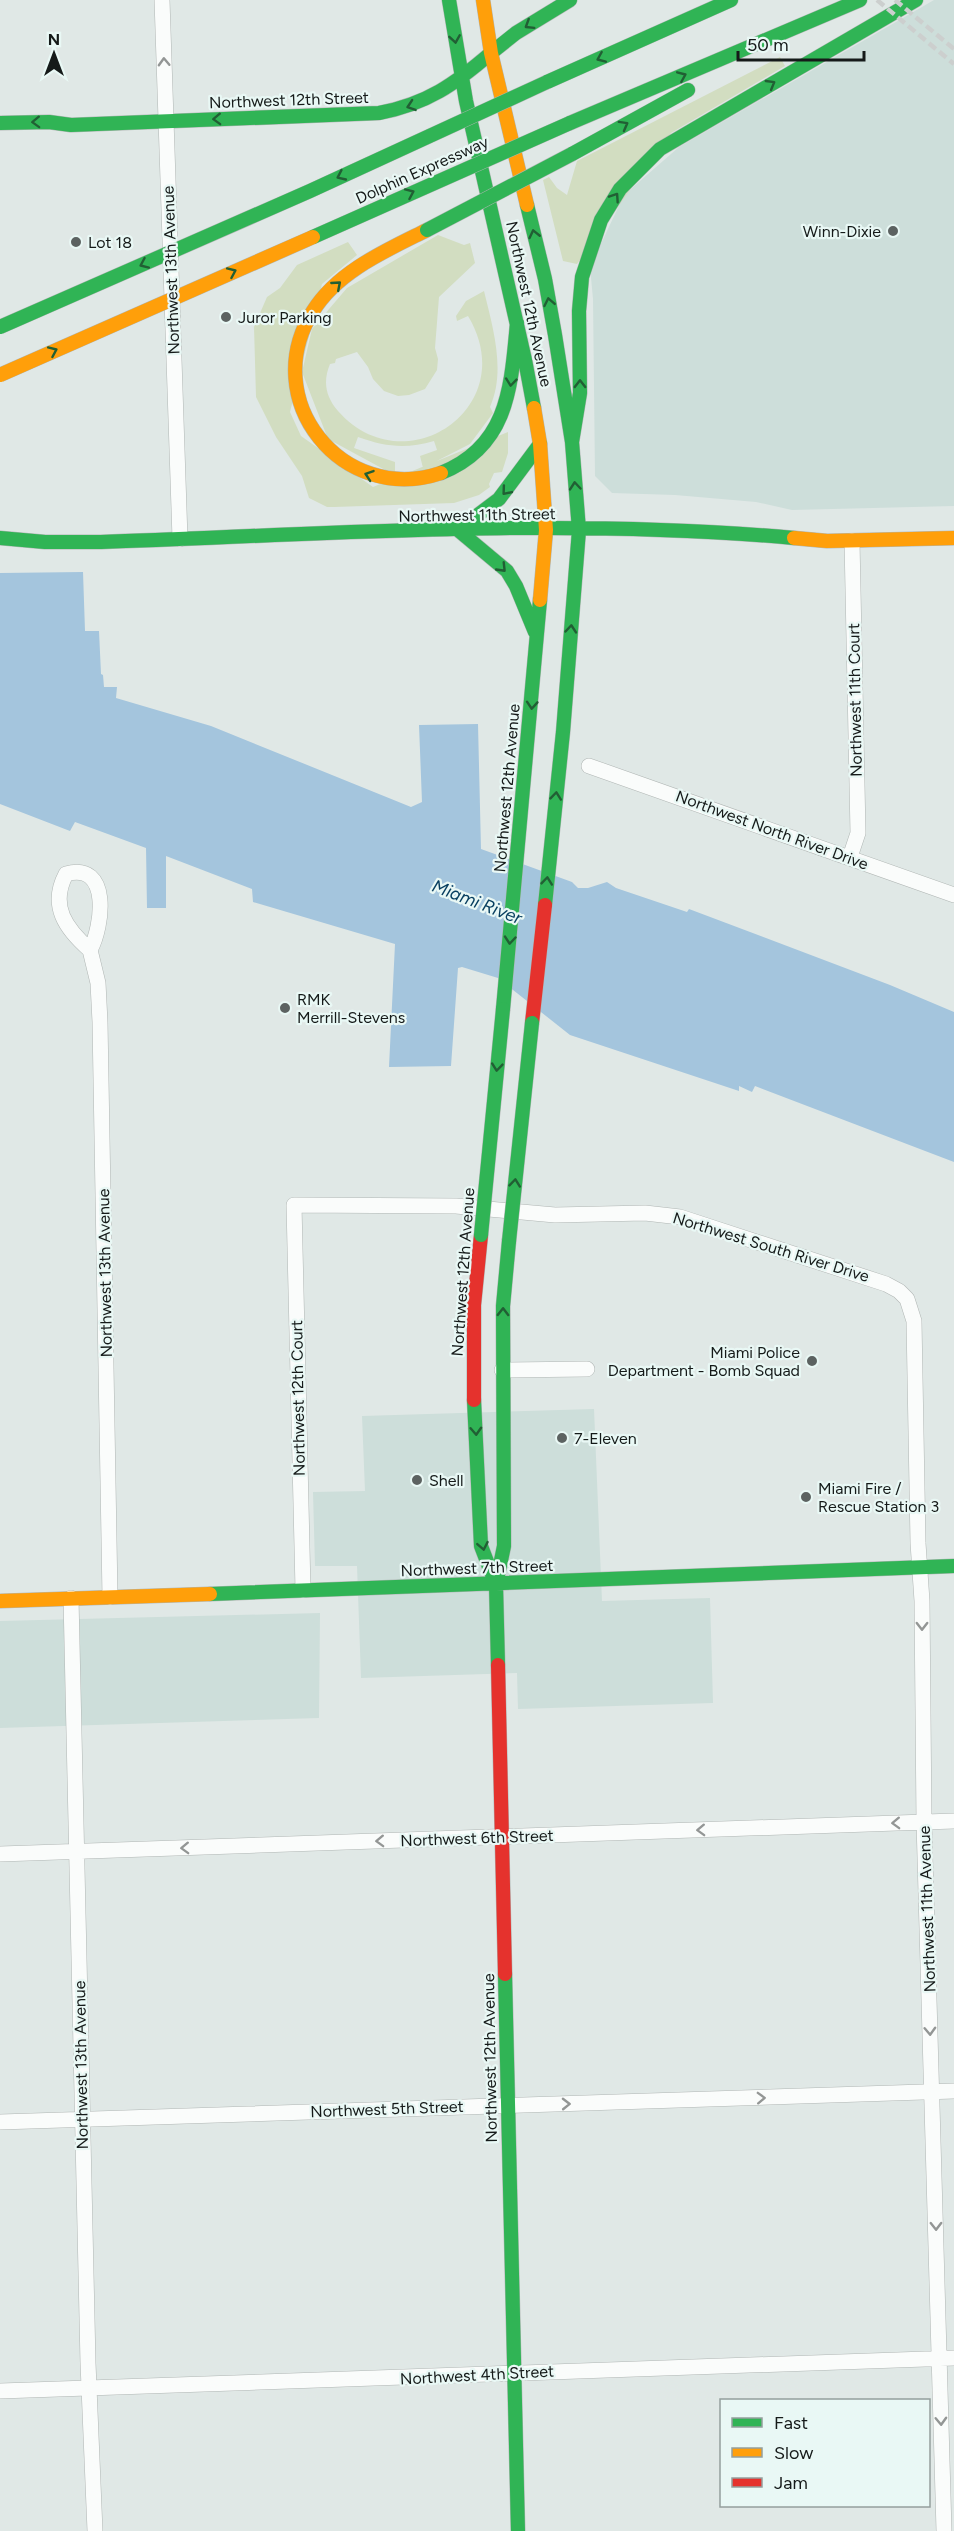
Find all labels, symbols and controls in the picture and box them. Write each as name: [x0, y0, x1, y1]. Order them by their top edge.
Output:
one-way arrow: [525, 17, 535, 29]
north arrow: [24, 24, 84, 84]
scale bar: [738, 24, 864, 62]
text: N: [48, 30, 60, 49]
text: 50 m: [747, 34, 789, 56]
one-way arrow: [448, 35, 460, 44]
one-way arrow: [597, 51, 608, 63]
one-way arrow: [157, 58, 170, 67]
one-way arrow: [676, 71, 687, 83]
one-way arrow: [765, 80, 775, 91]
street label: Northwest 12th Street: [209, 88, 369, 112]
one-way arrow: [406, 99, 417, 112]
one-way arrow: [212, 113, 221, 125]
one-way arrow: [31, 116, 40, 128]
one-way arrow: [617, 121, 628, 132]
street label: Dolphin Expressway: [353, 132, 492, 208]
one-way arrow: [337, 169, 348, 181]
street label: Northwest 13th Avenue: [159, 185, 183, 355]
one-way arrow: [404, 188, 415, 200]
one-way arrow: [608, 192, 619, 203]
street label: Northwest 12th Avenue: [502, 219, 556, 389]
place label: Winn-Dixie: [803, 222, 881, 241]
marker: Winn-Dixie: [886, 224, 900, 238]
one-way arrow: [528, 230, 541, 240]
place label: Lot 18: [88, 233, 132, 252]
marker: Lot 18: [69, 235, 83, 249]
one-way arrow: [139, 256, 150, 268]
one-way arrow: [225, 267, 236, 279]
one-way arrow: [330, 281, 341, 292]
one-way arrow: [543, 297, 556, 307]
place label: Juror Parking: [238, 308, 332, 327]
marker: Juror Parking: [219, 310, 233, 324]
one-way arrow: [47, 346, 58, 358]
one-way arrow: [505, 377, 518, 386]
one-way arrow: [574, 380, 586, 389]
one-way arrow: [364, 469, 375, 482]
one-way arrow: [569, 482, 582, 491]
one-way arrow: [502, 484, 513, 495]
street label: Northwest 11th Street: [398, 504, 556, 526]
one-way arrow: [495, 561, 506, 572]
street label: Northwest 11th Court: [844, 623, 866, 777]
one-way arrow: [564, 625, 577, 634]
one-way arrow: [526, 700, 539, 709]
street label: Northwest 12th Avenue: [490, 703, 524, 873]
street label: Northwest North River Drive: [673, 786, 871, 874]
one-way arrow: [549, 791, 562, 800]
water label: Miami River: [429, 875, 526, 930]
one-way arrow: [540, 876, 553, 885]
one-way arrow: [504, 935, 517, 944]
place label: RMK Merrill-Stevens: [297, 990, 405, 1027]
marker: RMK Merrill-Stevens: [278, 1001, 292, 1015]
one-way arrow: [491, 1063, 504, 1072]
one-way arrow: [508, 1178, 521, 1187]
street label: Northwest 12th Avenue: [448, 1187, 478, 1357]
street label: Northwest 13th Avenue: [94, 1188, 116, 1358]
street label: Northwest South River Drive: [670, 1208, 872, 1286]
one-way arrow: [497, 1307, 509, 1316]
street label: Northwest 12th Court: [287, 1320, 309, 1476]
place label: Miami Police Department - Bomb Squad: [608, 1343, 800, 1380]
marker: Miami Police Department - Bomb Squad: [805, 1354, 819, 1368]
one-way arrow: [470, 1426, 483, 1435]
place label: 7-Eleven: [574, 1429, 637, 1448]
marker: 7-Eleven: [555, 1431, 569, 1445]
place label: Shell: [429, 1471, 464, 1490]
marker: Shell: [410, 1473, 424, 1487]
place label: Miami Fire / Rescue Station 3: [818, 1479, 939, 1516]
marker: Miami Fire / Rescue Station 3: [799, 1490, 813, 1504]
one-way arrow: [476, 1541, 489, 1551]
street label: Northwest 7th Street: [400, 1556, 554, 1580]
one-way arrow: [916, 1621, 928, 1630]
one-way arrow: [891, 1816, 900, 1829]
one-way arrow: [696, 1824, 705, 1836]
street label: Northwest 11th Avenue: [915, 1825, 939, 1993]
street label: Northwest 6th Street: [400, 1826, 554, 1850]
one-way arrow: [376, 1835, 385, 1848]
one-way arrow: [181, 1841, 190, 1854]
street label: Northwest 12th Avenue: [479, 1973, 501, 2143]
street label: Northwest 13th Avenue: [70, 1980, 92, 2150]
one-way arrow: [924, 2026, 937, 2035]
one-way arrow: [757, 2091, 766, 2104]
street label: Northwest 5th Street: [310, 2097, 464, 2121]
one-way arrow: [562, 2098, 571, 2110]
one-way arrow: [929, 2221, 942, 2230]
street label: Northwest 4th Street: [400, 2361, 554, 2389]
legend: [720, 2399, 930, 2507]
text: Fast: [774, 2412, 808, 2434]
one-way arrow: [934, 2416, 947, 2425]
text: Slow: [774, 2442, 813, 2464]
text: Jam: [774, 2472, 808, 2494]

